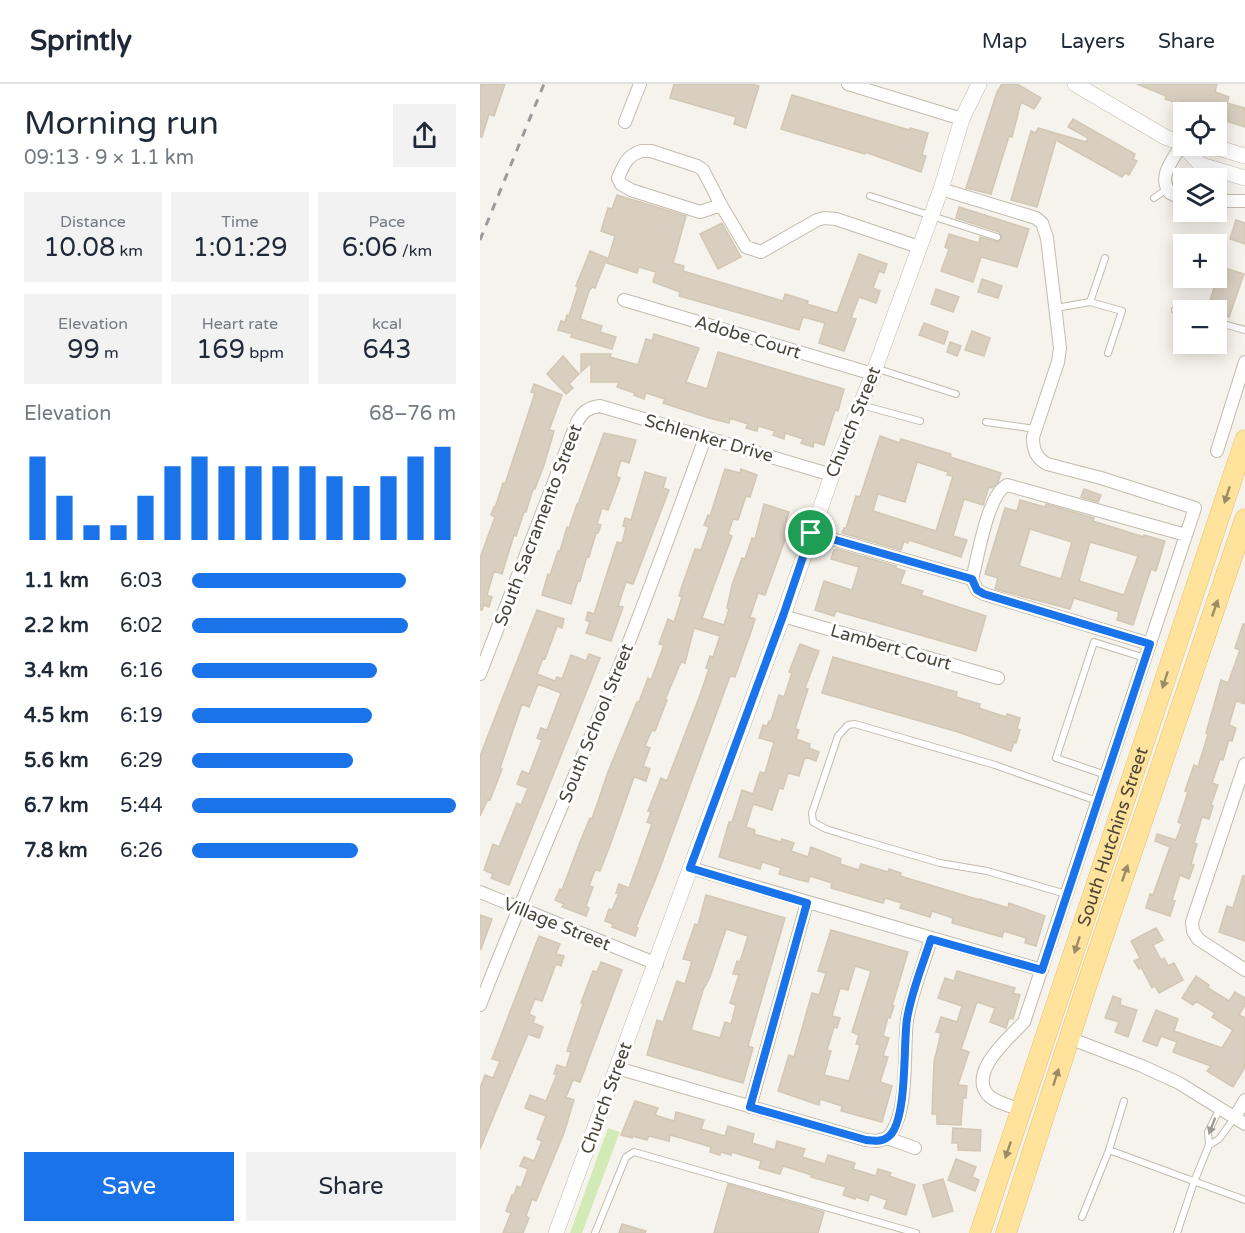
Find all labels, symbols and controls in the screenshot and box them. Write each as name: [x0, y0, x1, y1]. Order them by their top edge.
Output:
text: Sprintly: [30, 24, 132, 58]
text: Map: [982, 29, 1027, 54]
text: Layers: [1060, 29, 1125, 54]
text: Share: [1158, 29, 1215, 54]
map controls: [1173, 102, 1227, 354]
button: locate: [1173, 102, 1227, 156]
text: Morning run: [24, 104, 219, 143]
button: share: [393, 104, 456, 167]
text: 09:13 · 9 × 1.1 km: [24, 146, 194, 170]
button: layers: [1173, 168, 1227, 222]
text: Distance: [60, 212, 126, 232]
text: Time: [221, 212, 259, 232]
text: Pace: [369, 212, 405, 232]
text: 10.08: [43, 232, 115, 263]
text: 1:01:29: [192, 232, 288, 263]
text: 6:06: [342, 232, 398, 263]
button: +: [1173, 234, 1227, 288]
text: km: [115, 241, 143, 261]
text: /km: [398, 241, 432, 261]
button: −: [1173, 300, 1227, 354]
street label: Adobe Court: [692, 310, 804, 364]
text: Elevation: [58, 314, 128, 334]
text: Heart rate: [202, 314, 278, 334]
text: kcal: [372, 314, 402, 334]
text: 99: [67, 334, 100, 365]
text: 169: [196, 334, 245, 365]
text: 643: [363, 334, 411, 365]
text: m: [100, 343, 119, 363]
text: bpm: [245, 343, 284, 363]
street label: Church Street: [821, 363, 885, 481]
text: Elevation: [24, 402, 111, 426]
text: 68–76 m: [369, 402, 456, 426]
street label: Schlenker Drive: [642, 409, 776, 467]
street label: South Sacramento Street: [489, 421, 587, 629]
one-way arrow: [1221, 486, 1231, 504]
pin: [785, 507, 836, 558]
icon: arrive: [794, 516, 827, 549]
text: 1.1 km: [24, 569, 89, 593]
text: 6:03: [120, 569, 163, 593]
one-way arrow: [1210, 599, 1220, 617]
text: 2.2 km: [24, 614, 89, 638]
text: 6:02: [120, 614, 163, 638]
street label: Lambert Court: [828, 619, 954, 675]
street label: South School Street: [554, 640, 638, 806]
text: 3.4 km: [24, 659, 88, 683]
text: 6:16: [120, 659, 163, 683]
one-way arrow: [1160, 671, 1169, 689]
text: 4.5 km: [24, 704, 89, 728]
text: 6:19: [120, 704, 163, 728]
street label: South Hutchins Street: [1072, 744, 1153, 929]
text: 5.6 km: [24, 749, 89, 773]
text: 6:29: [120, 749, 163, 773]
text: 6.7 km: [24, 794, 89, 818]
text: 5:44: [120, 794, 163, 818]
text: 7.8 km: [24, 839, 88, 863]
text: 6:26: [120, 839, 163, 863]
one-way arrow: [1120, 864, 1130, 882]
street label: Village Street: [500, 893, 614, 956]
one-way arrow: [1071, 936, 1081, 954]
street label: Church Street: [576, 1039, 636, 1157]
one-way arrow: [1052, 1068, 1062, 1086]
one-way arrow: [1207, 1117, 1217, 1135]
one-way arrow: [1003, 1141, 1013, 1159]
button: Save: [24, 1152, 234, 1221]
button: Share: [246, 1152, 456, 1221]

